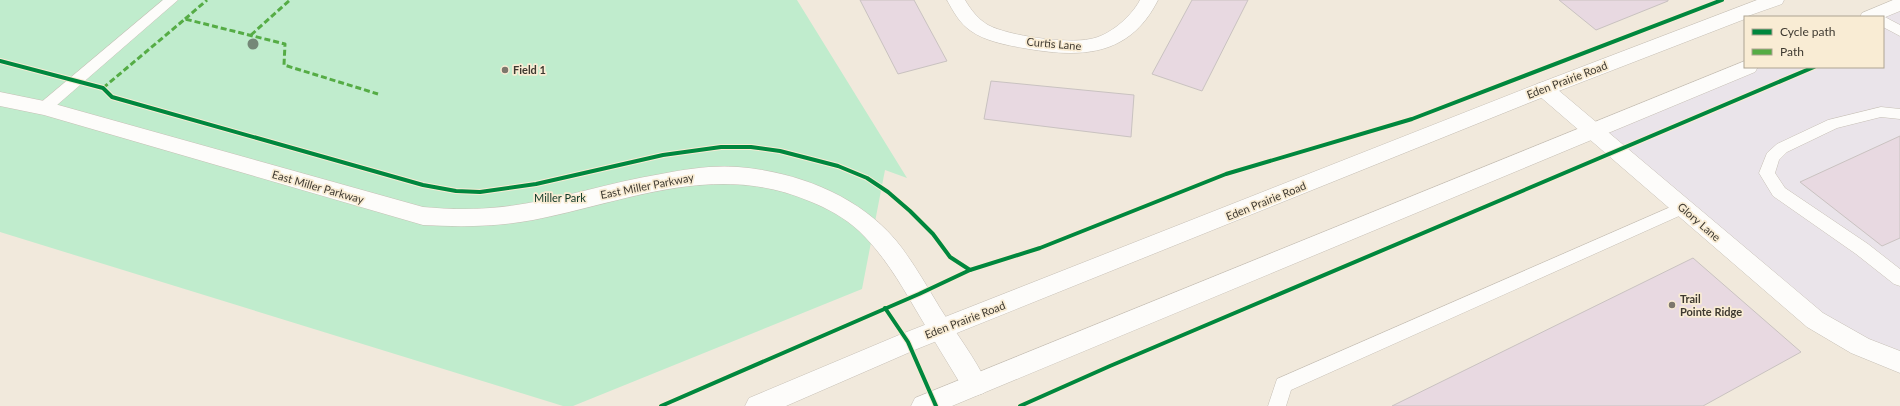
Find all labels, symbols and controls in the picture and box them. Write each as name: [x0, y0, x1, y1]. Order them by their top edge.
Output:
legend: [1744, 16, 1884, 68]
text: Cycle path: [1780, 24, 1835, 39]
street label: Curtis Lane: [1026, 35, 1082, 52]
text: Path: [1780, 44, 1804, 59]
street label: Eden Prairie Road: [1525, 58, 1609, 101]
place label: Field 1: [513, 63, 546, 76]
marker: Field 1: [500, 65, 510, 75]
street label: East Miller Parkway: [271, 167, 366, 206]
street label: East Miller Parkway: [599, 170, 695, 201]
street label: Eden Prairie Road: [1224, 179, 1308, 223]
park label: Miller Park: [534, 191, 586, 204]
street label: Glory Lane: [1675, 200, 1723, 244]
place label: Trail Pointe Ridge: [1680, 292, 1742, 318]
street label: Eden Prairie Road: [923, 298, 1007, 341]
marker: Trail Pointe Ridge: [1667, 300, 1677, 310]

